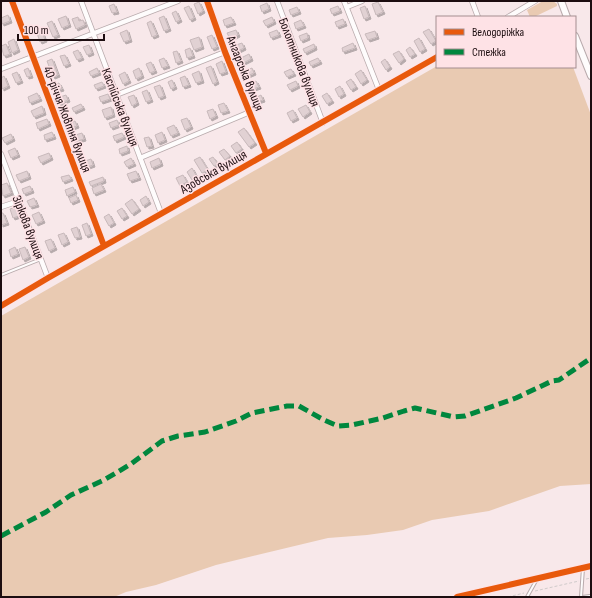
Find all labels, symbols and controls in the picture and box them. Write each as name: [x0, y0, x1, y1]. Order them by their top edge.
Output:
scale bar: [18, 16, 104, 42]
street label: Болотникова вулиця: [275, 16, 323, 109]
legend: [436, 16, 576, 68]
text: 100 m: [24, 23, 49, 38]
text: Велодоріжка: [472, 25, 524, 40]
street label: Ангарська вулиця: [222, 33, 267, 113]
text: Стежка: [472, 45, 506, 60]
street label: 40-річчя Жовтня вулиця: [39, 64, 95, 175]
street label: Каспійська вулиця: [98, 66, 142, 149]
street label: Азовська вулиця: [176, 146, 250, 198]
street label: Зіркова вулиця: [9, 193, 48, 262]

